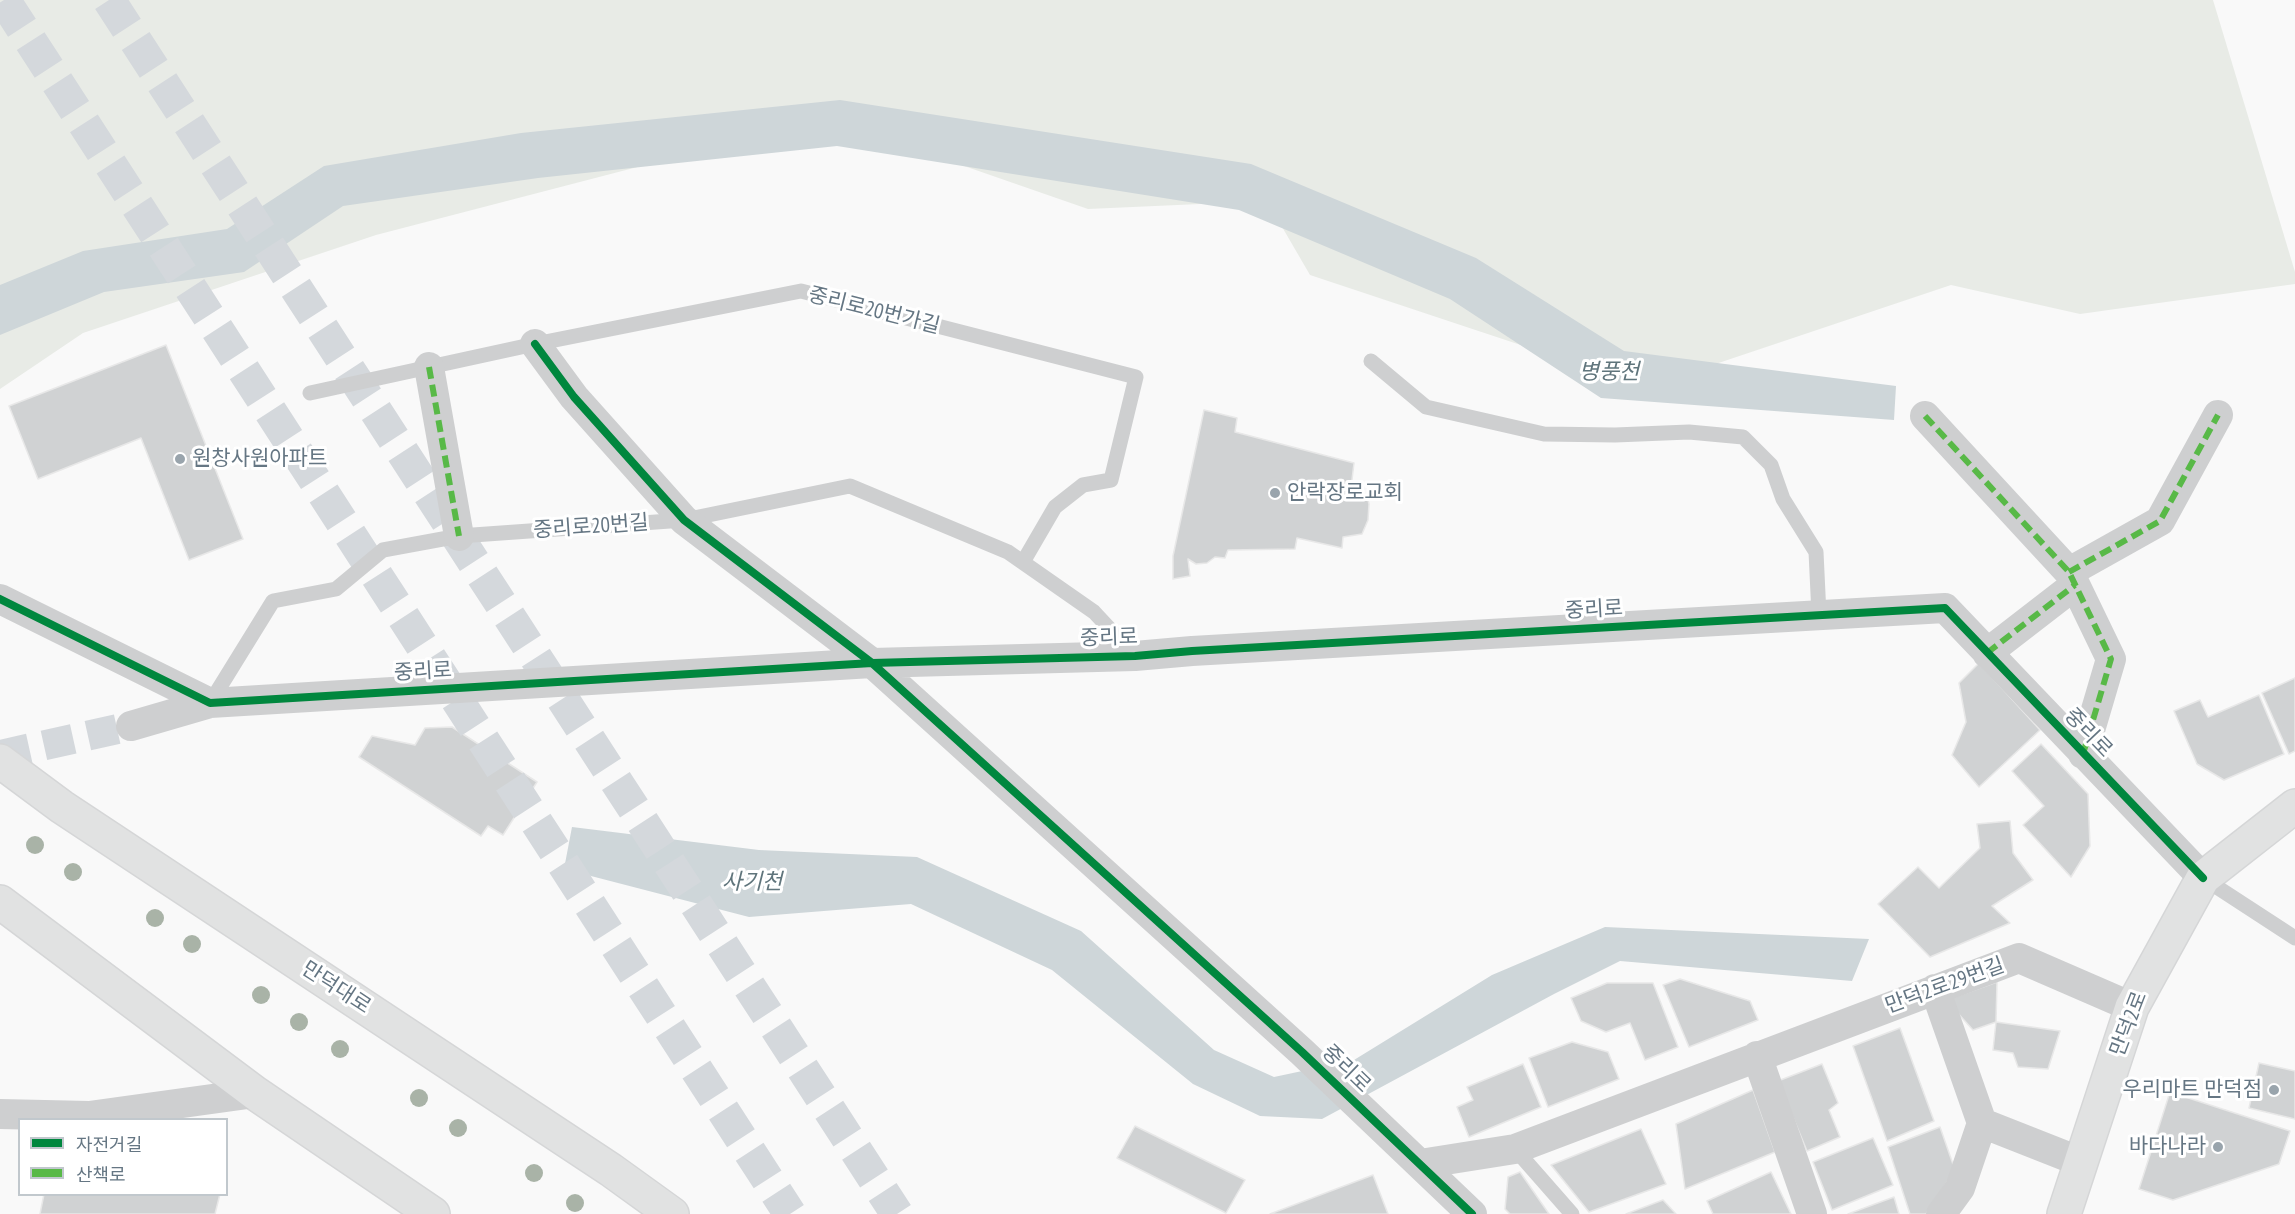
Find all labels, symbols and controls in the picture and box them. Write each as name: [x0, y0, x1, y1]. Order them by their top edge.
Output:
street label: 중리로20번가길: [806, 282, 942, 340]
water label: 병풍천: [1579, 360, 1639, 386]
place label: 원창사원아파트: [192, 446, 327, 472]
marker: 원창사원아파트: [173, 452, 187, 466]
place label: 안락장로교회: [1287, 480, 1403, 506]
marker: 안락장로교회: [1268, 486, 1282, 500]
street label: 중리로20번길: [533, 510, 649, 544]
street label: 중리로: [1564, 596, 1624, 624]
street label: 중리로: [1080, 624, 1138, 652]
street label: 중리로: [393, 658, 453, 686]
street label: 중리로: [2059, 703, 2117, 763]
water label: 사기천: [722, 870, 782, 896]
street label: 만덕2로29번길: [1882, 953, 2008, 1019]
street label: 만덕대로: [297, 956, 375, 1020]
street label: 만덕2로: [2105, 988, 2153, 1060]
street label: 중리로: [1316, 1040, 1376, 1098]
place label: 우리마트 만덕점: [2122, 1077, 2262, 1103]
marker: 우리마트 만덕점: [2267, 1083, 2281, 1097]
legend: [18, 1118, 228, 1196]
text: 자전거길: [76, 1133, 142, 1156]
place label: 바다나라: [2129, 1134, 2206, 1160]
marker: 바다나라: [2211, 1140, 2225, 1154]
text: 산책로: [76, 1163, 126, 1186]

